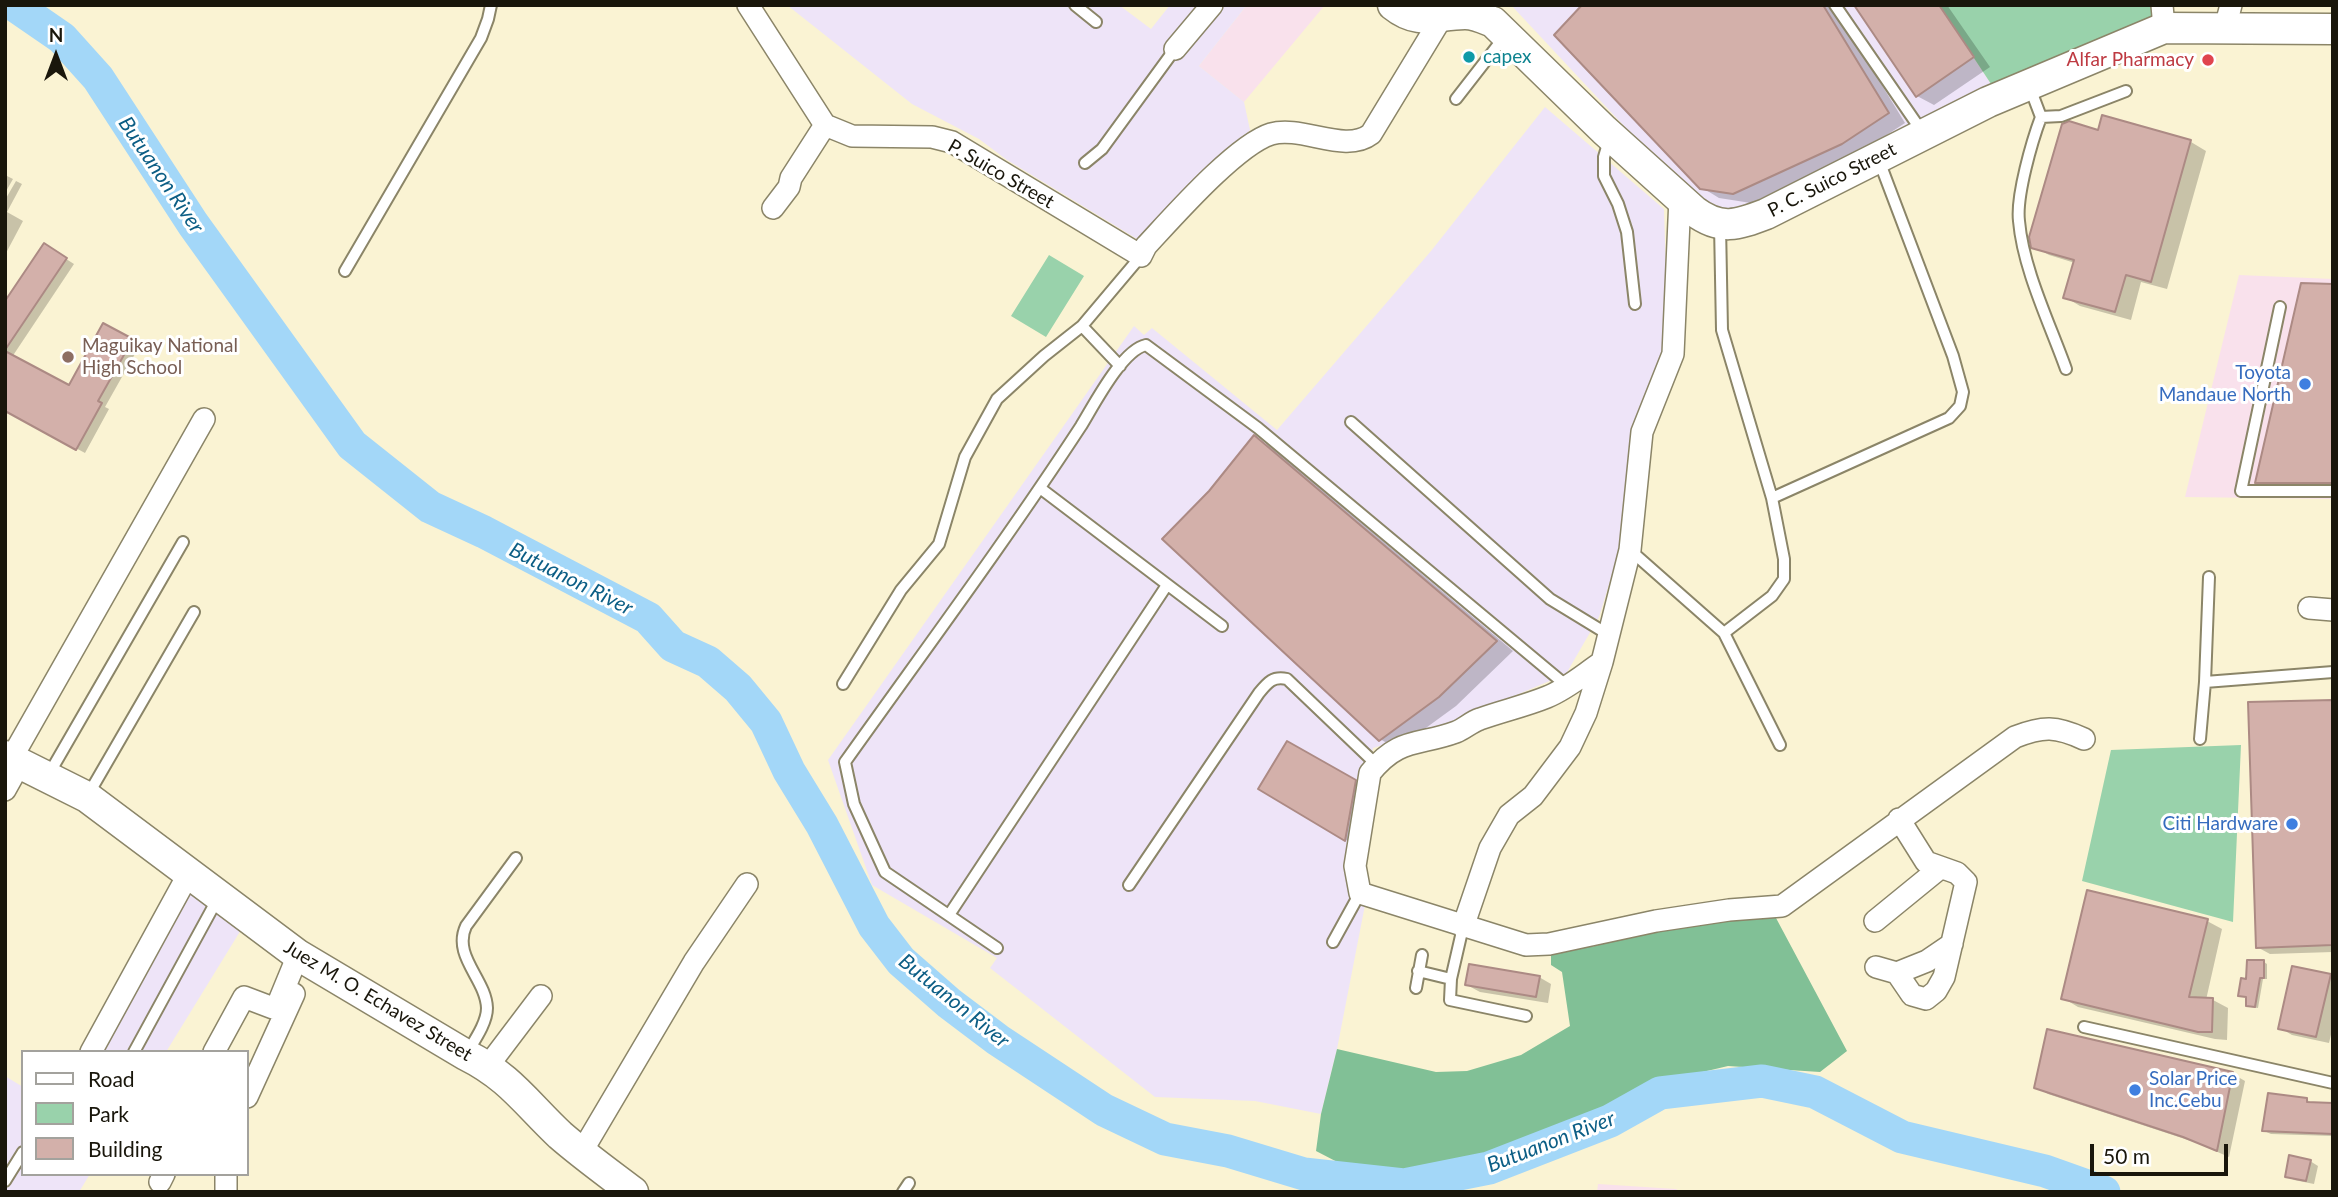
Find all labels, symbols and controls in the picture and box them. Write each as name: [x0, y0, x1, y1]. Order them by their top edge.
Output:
north arrow: [21, 21, 91, 91]
text: N: [49, 23, 63, 46]
place label: capex: [1483, 46, 1532, 68]
marker: capex: [1461, 49, 1477, 65]
place label: Alfar Pharmacy: [2067, 49, 2194, 71]
marker: Alfar Pharmacy: [2200, 52, 2216, 68]
water label: Butuanon River: [113, 112, 209, 238]
street label: P. Suico Street: [944, 134, 1058, 214]
street label: P. C. Suico Street: [1764, 138, 1900, 222]
place label: Maguikay National High School: [82, 335, 238, 379]
marker: Maguikay National High School: [60, 349, 76, 365]
place label: Toyota Mandaue North: [2159, 362, 2291, 406]
marker: Toyota Mandaue North: [2297, 376, 2313, 392]
water label: Butuanon River: [505, 537, 637, 621]
place label: Citi Hardware: [2163, 813, 2278, 835]
marker: Citi Hardware: [2284, 816, 2300, 832]
street label: Juez M. O. Echavez Street: [280, 936, 476, 1066]
water label: Butuanon River: [894, 949, 1014, 1053]
legend: [21, 1050, 248, 1176]
text: Road: [88, 1066, 135, 1091]
place label: Solar Price Inc.Cebu: [2149, 1068, 2237, 1112]
marker: Solar Price Inc.Cebu: [2127, 1082, 2143, 1098]
text: Park: [88, 1101, 129, 1126]
water label: Butuanon River: [1484, 1106, 1618, 1178]
scale bar: [2093, 1130, 2231, 1174]
text: Building: [88, 1136, 163, 1161]
text: 50 m: [2103, 1143, 2150, 1168]

